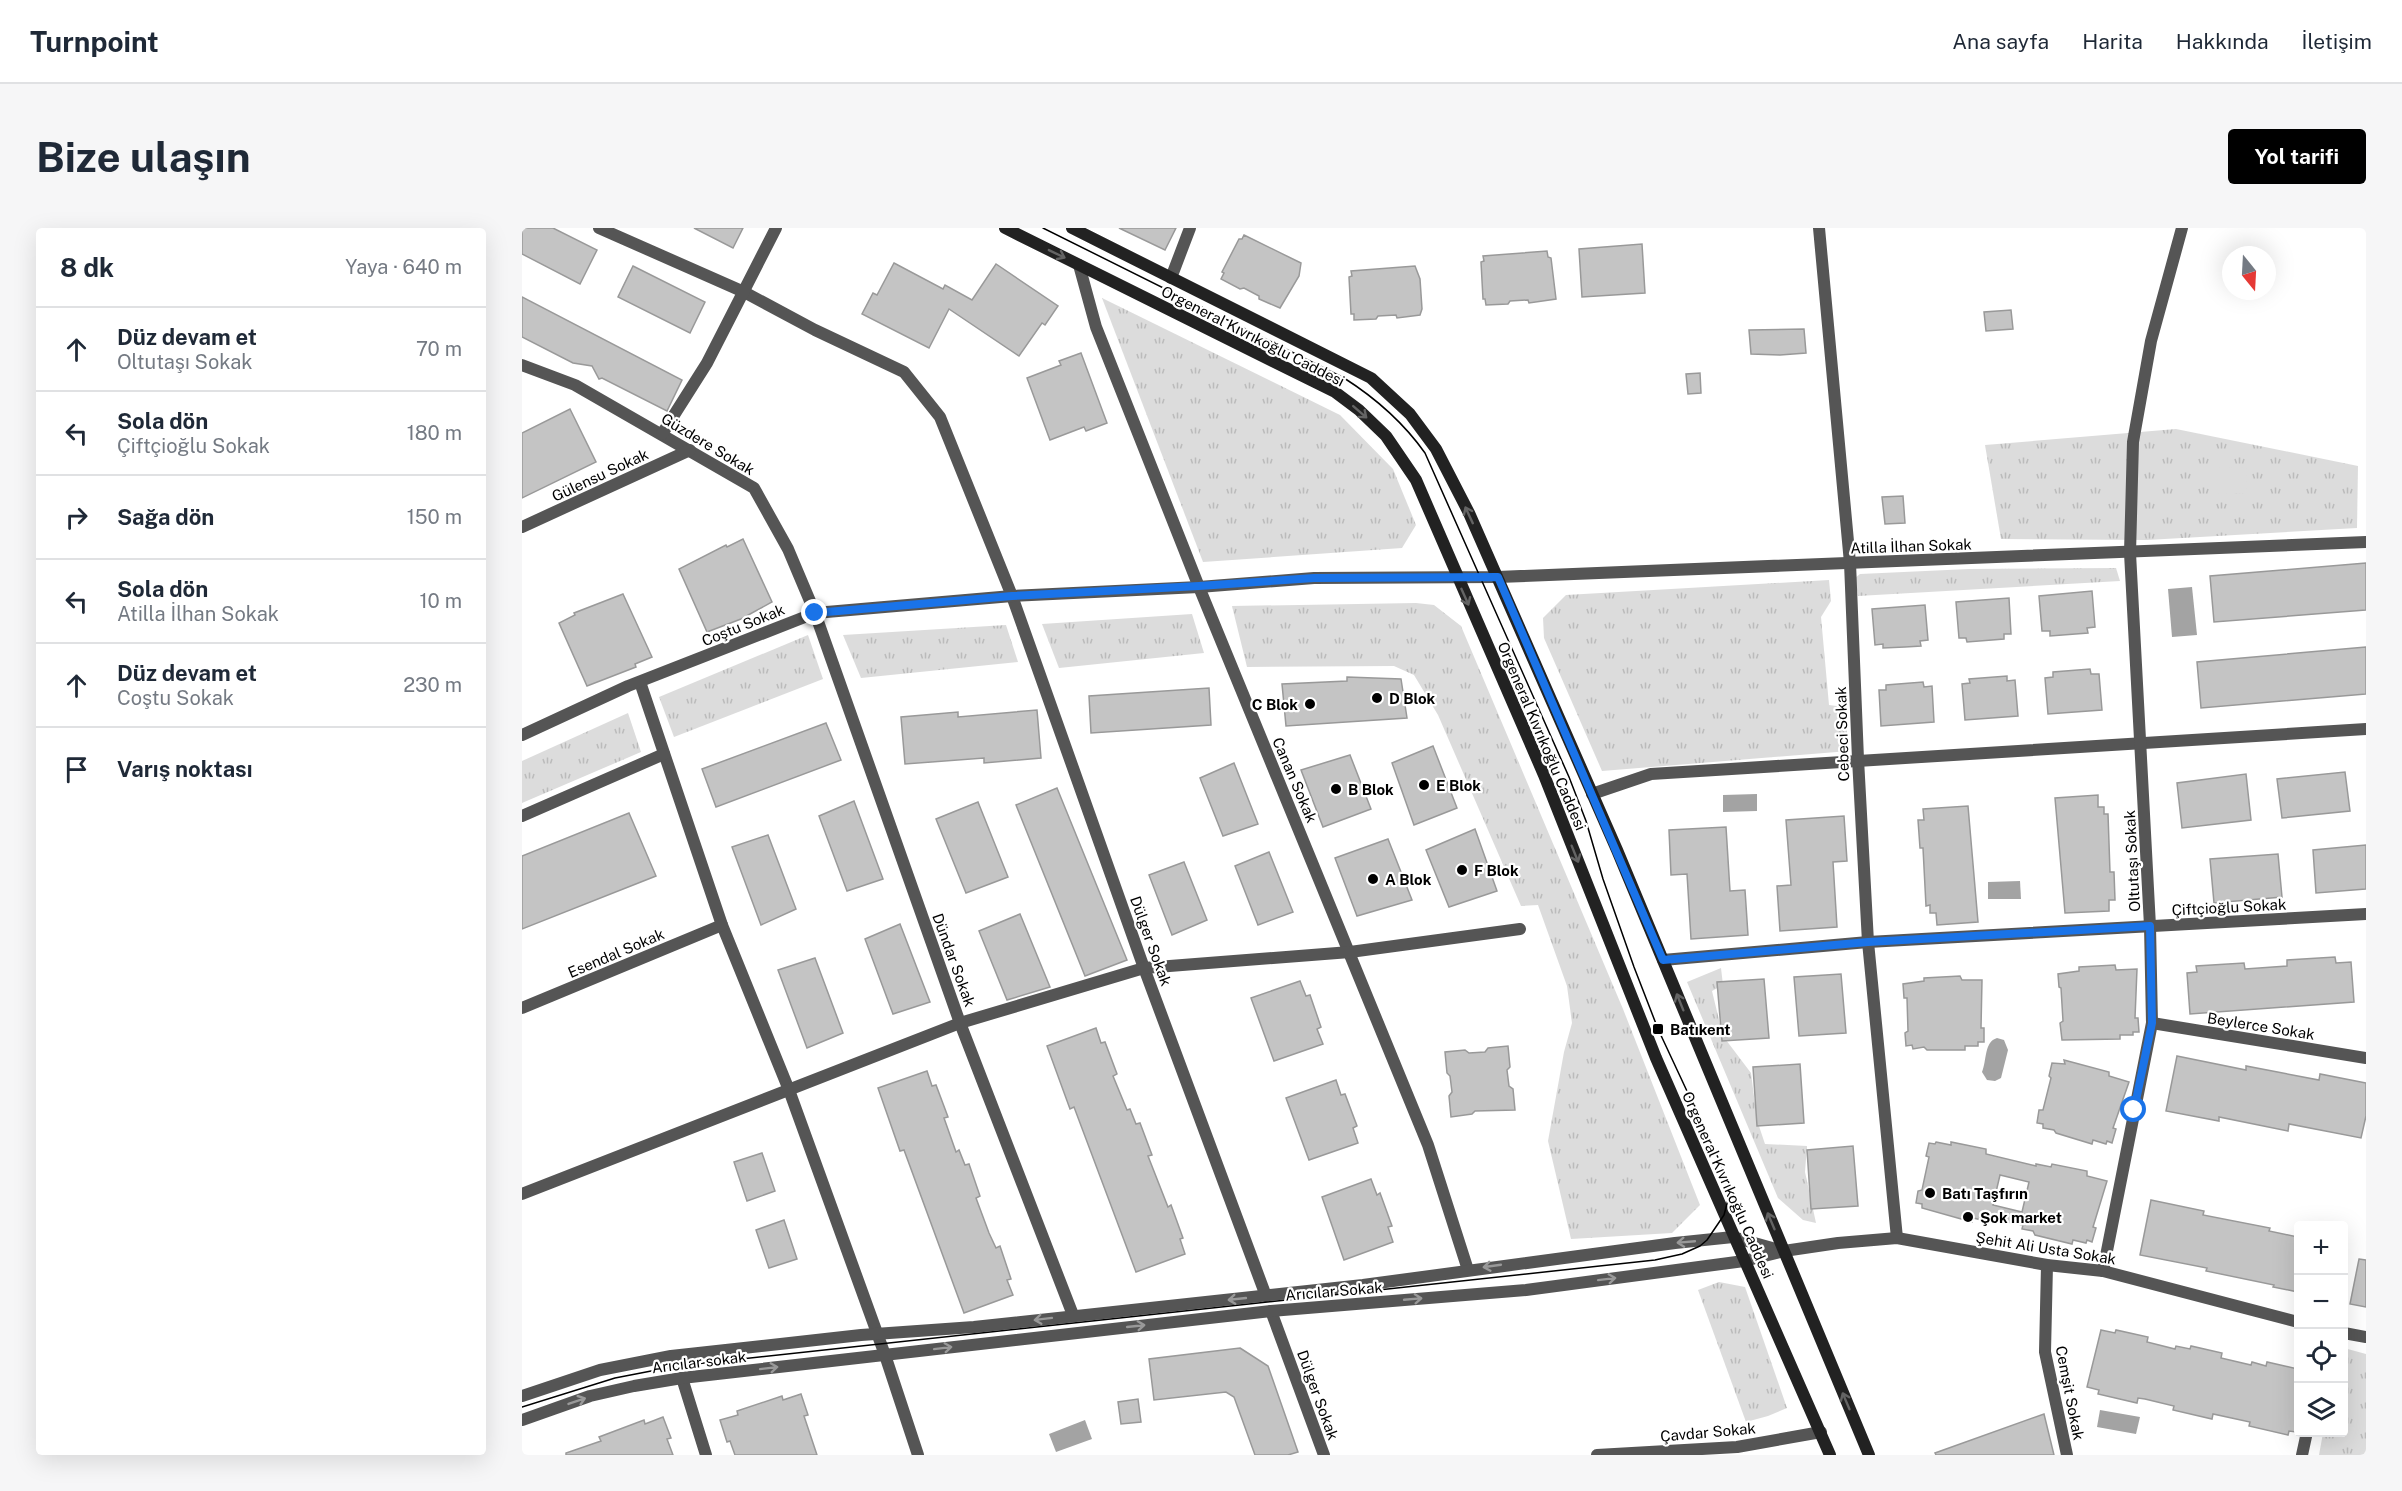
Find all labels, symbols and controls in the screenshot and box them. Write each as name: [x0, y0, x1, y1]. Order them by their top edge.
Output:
text: Turnpoint: [30, 25, 159, 58]
text: Ana sayfa: [1952, 29, 2049, 54]
text: Harita: [2082, 29, 2143, 54]
text: Hakkında: [2176, 29, 2269, 54]
text: İletişim: [2302, 29, 2372, 54]
button: Yol tarifi: [2228, 129, 2366, 184]
text: Bize ulaşın: [36, 132, 251, 181]
north arrow: [2222, 246, 2276, 300]
one-way arrow: [1048, 249, 1066, 260]
text: 8 dk: [60, 252, 114, 283]
text: Yaya · 640 m: [345, 255, 462, 279]
street label: Orgeneral Kıvrıkoğlu Caddesi: [1159, 282, 1347, 390]
text: Düz devam et: [117, 324, 257, 350]
icon: ahead: [60, 333, 93, 366]
text: 70 m: [416, 337, 462, 361]
text: Oltutaşı Sokak: [117, 350, 253, 374]
one-way arrow: [1352, 405, 1367, 419]
text: Sola dön: [117, 408, 208, 434]
street label: Güzdere Sokak: [658, 410, 758, 478]
icon: left: [60, 417, 93, 450]
text: 180 m: [407, 421, 462, 445]
text: Çiftçioğlu Sokak: [117, 434, 270, 458]
street label: Gülensu Sokak: [549, 445, 651, 505]
icon: right: [60, 501, 93, 534]
text: Sağa dön: [117, 504, 214, 530]
text: 150 m: [407, 505, 462, 529]
one-way arrow: [1463, 506, 1475, 524]
street label: Atilla İlhan Sokak: [1850, 534, 1972, 557]
text: Sola dön: [117, 576, 208, 602]
icon: left: [60, 585, 93, 618]
one-way arrow: [1460, 588, 1472, 606]
text: 10 m: [419, 589, 462, 613]
route end: [801, 599, 827, 625]
street label: Coştu Sokak: [699, 601, 787, 649]
text: Atilla İlhan Sokak: [117, 602, 279, 626]
street label: Orgeneral Kıvrıkoğlu Caddesi: [1495, 639, 1589, 833]
text: Düz devam et: [117, 660, 257, 686]
icon: ahead: [60, 669, 93, 702]
text: 230 m: [403, 673, 462, 697]
text: Coştu Sokak: [117, 686, 234, 710]
street label: Cebeci Sokak: [1832, 686, 1852, 782]
place label: D Blok: [1389, 690, 1436, 707]
marker: D Blok: [1370, 691, 1384, 705]
place label: C Blok: [1252, 696, 1298, 713]
marker: C Blok: [1303, 697, 1317, 711]
street label: Canan Sokak: [1269, 735, 1321, 825]
icon: arrive: [60, 753, 93, 786]
text: Varış noktası: [117, 756, 252, 782]
place label: E Blok: [1436, 777, 1481, 794]
marker: E Blok: [1417, 778, 1431, 792]
place label: B Blok: [1348, 781, 1394, 798]
marker: B Blok: [1329, 782, 1343, 796]
street label: Oltutaşı Sokak: [2121, 810, 2143, 912]
one-way arrow: [1570, 844, 1581, 862]
place label: F Blok: [1474, 862, 1519, 879]
marker: F Blok: [1455, 863, 1469, 877]
place label: A Blok: [1385, 871, 1432, 888]
marker: A Blok: [1366, 872, 1380, 886]
street label: Dülger Sokak: [1127, 894, 1175, 988]
street label: Çiftçioğlu Sokak: [2171, 896, 2287, 918]
street label: Dündar Sokak: [929, 911, 979, 1009]
street label: Esendal Sokak: [565, 925, 667, 981]
one-way arrow: [1674, 994, 1685, 1012]
street label: Beylerce Sokak: [2206, 1009, 2316, 1043]
place label: Batıkent: [1670, 1021, 1731, 1038]
marker: Batıkent: [1651, 1022, 1665, 1036]
street label: Orgeneral Kıvrıkoğlu Caddesi: [1679, 1089, 1777, 1281]
route start: [2120, 1096, 2146, 1122]
place label: Batı Taşfırın: [1942, 1185, 2028, 1202]
marker: Batı Taşfırın: [1923, 1186, 1937, 1200]
place label: Şok market: [1980, 1209, 2062, 1226]
marker: Şok market: [1961, 1210, 1975, 1224]
one-way arrow: [1765, 1212, 1776, 1231]
map controls: [2294, 1221, 2348, 1437]
button: +: [2294, 1221, 2348, 1275]
street label: Şehit Ali Usta Sokak: [1975, 1229, 2117, 1267]
one-way arrow: [1676, 1236, 1696, 1247]
one-way arrow: [1483, 1261, 1503, 1272]
one-way arrow: [1597, 1273, 1617, 1284]
button: −: [2294, 1275, 2348, 1329]
street label: Arıcılar Sokak: [1285, 1278, 1383, 1304]
one-way arrow: [1403, 1293, 1423, 1304]
one-way arrow: [1227, 1294, 1247, 1305]
one-way arrow: [1033, 1314, 1053, 1325]
one-way arrow: [1125, 1320, 1145, 1331]
button: locate: [2294, 1329, 2348, 1383]
one-way arrow: [932, 1342, 952, 1353]
street label: Cemşit Sokak: [2053, 1344, 2087, 1442]
street label: Arıcılar sokak: [651, 1348, 747, 1376]
street label: Dülger Sokak: [1294, 1348, 1342, 1442]
one-way arrow: [758, 1362, 778, 1373]
button: layers: [2294, 1383, 2348, 1437]
one-way arrow: [1840, 1392, 1851, 1411]
one-way arrow: [567, 1394, 586, 1405]
street label: Çavdar Sokak: [1659, 1419, 1757, 1445]

